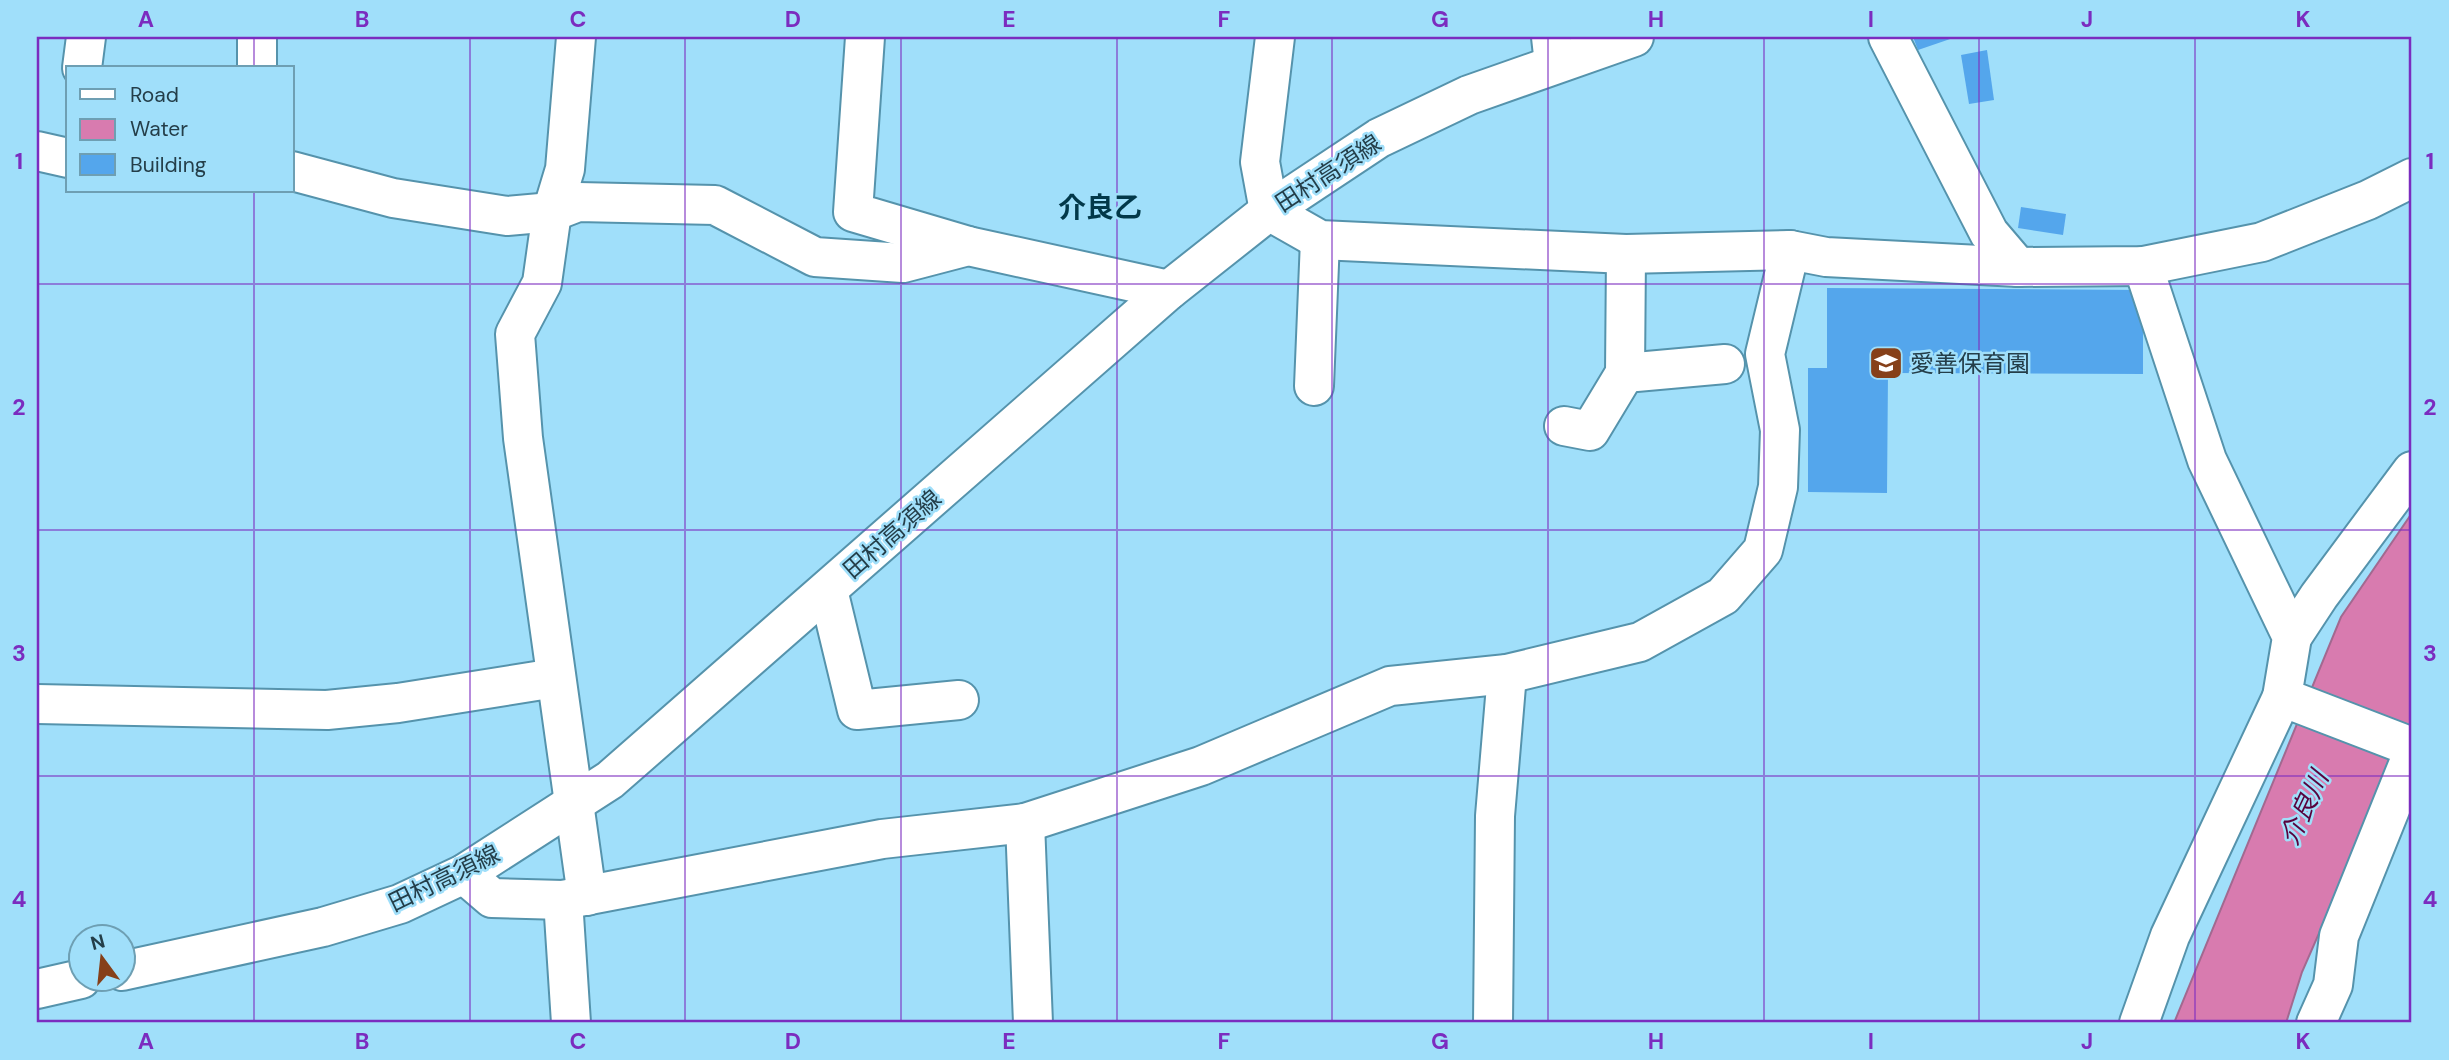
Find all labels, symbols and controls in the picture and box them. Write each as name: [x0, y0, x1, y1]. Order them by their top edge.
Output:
text: A: [138, 4, 154, 34]
text: B: [355, 4, 369, 34]
text: C: [570, 4, 586, 34]
text: D: [785, 4, 801, 34]
text: E: [1002, 4, 1016, 34]
text: F: [1218, 4, 1231, 34]
text: G: [1431, 4, 1449, 34]
text: H: [1648, 4, 1664, 34]
text: I: [1868, 4, 1874, 34]
text: J: [2081, 4, 2093, 34]
text: K: [2295, 4, 2311, 34]
legend: [66, 66, 294, 192]
text: Road: [130, 81, 179, 109]
text: Water: [130, 115, 188, 143]
street label: 田村高須線: [1269, 127, 1387, 219]
text: 1: [15, 146, 23, 176]
text: 1: [2426, 146, 2434, 176]
text: Building: [130, 151, 207, 179]
district label: 介良乙: [1058, 189, 1142, 226]
school or university icon: 愛善保育園: [1867, 344, 1905, 382]
place label: 愛善保育園: [1910, 348, 2030, 379]
text: 2: [12, 392, 26, 422]
text: 2: [2423, 392, 2437, 422]
street label: 田村高須線: [837, 483, 947, 585]
text: 3: [12, 638, 26, 668]
text: 3: [2423, 638, 2437, 668]
water label: 介良川: [2272, 763, 2337, 851]
street label: 田村高須線: [383, 838, 505, 918]
text: 4: [12, 884, 27, 914]
text: 4: [2423, 884, 2438, 914]
north arrow: [66, 923, 136, 993]
text: N: [88, 928, 108, 956]
text: A: [138, 1026, 154, 1056]
text: B: [355, 1026, 369, 1056]
text: C: [570, 1026, 586, 1056]
text: D: [785, 1026, 801, 1056]
text: E: [1002, 1026, 1016, 1056]
text: F: [1218, 1026, 1231, 1056]
text: G: [1431, 1026, 1449, 1056]
text: H: [1648, 1026, 1664, 1056]
text: I: [1868, 1026, 1874, 1056]
text: J: [2081, 1026, 2093, 1056]
text: K: [2295, 1026, 2311, 1056]

